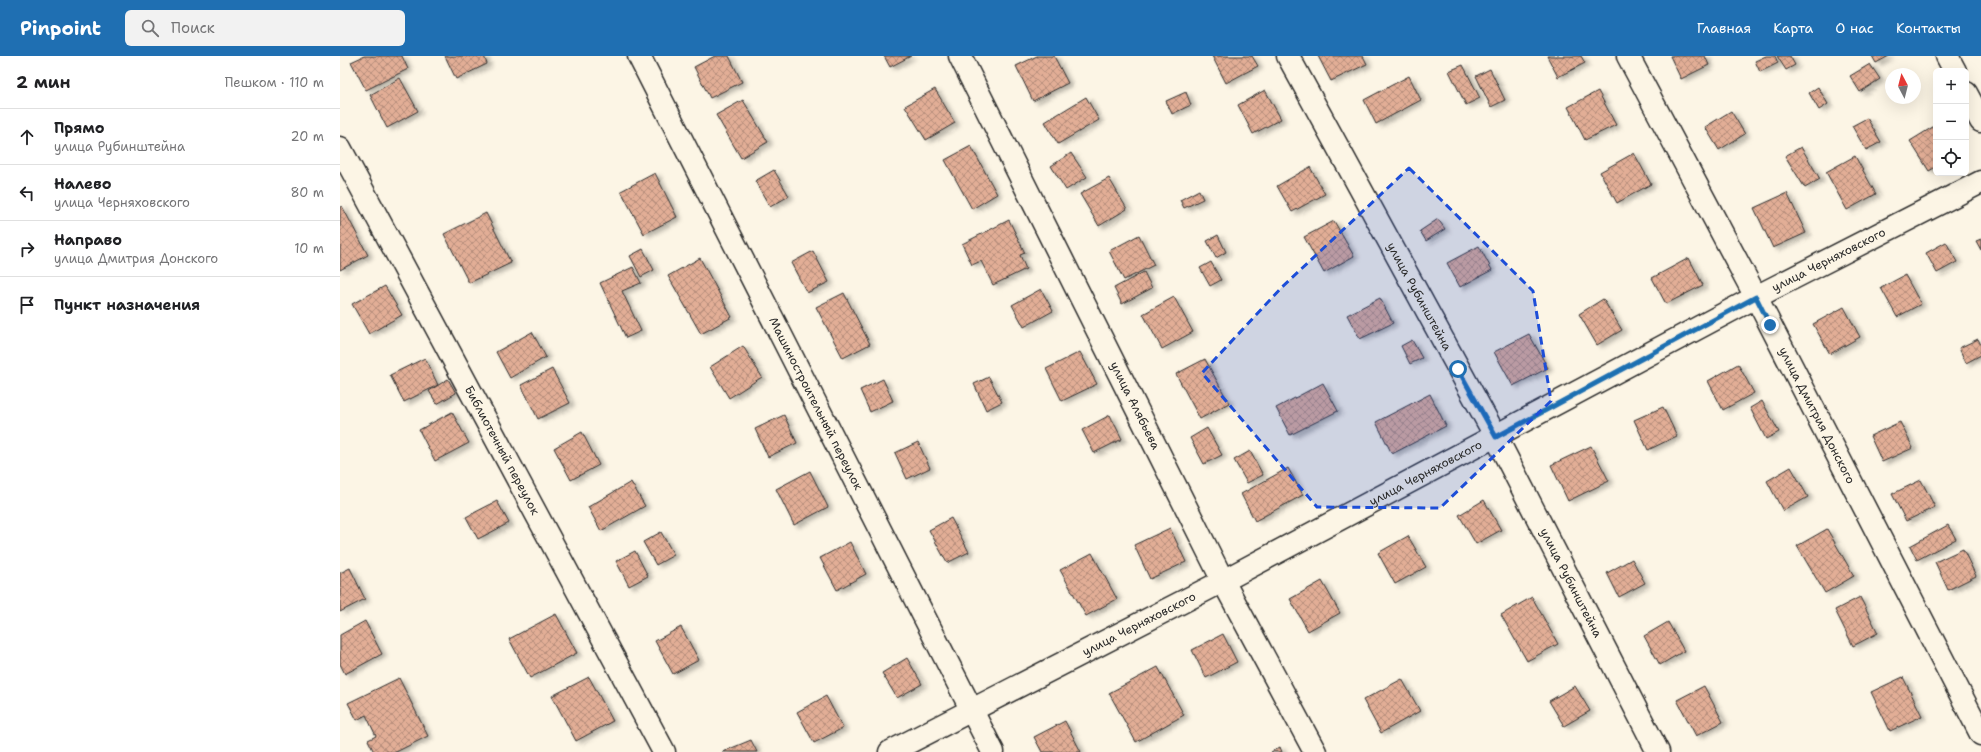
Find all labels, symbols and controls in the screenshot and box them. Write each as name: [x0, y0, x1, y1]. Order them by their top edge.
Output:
search box: [125, 10, 405, 46]
text: Pinpoint: [20, 16, 101, 41]
icon: search: [139, 17, 161, 39]
text: Поиск: [171, 18, 215, 38]
text: Главная: [1697, 19, 1751, 37]
text: Карта: [1773, 19, 1813, 37]
text: О нас: [1835, 19, 1874, 37]
text: Контакты: [1896, 19, 1961, 37]
north arrow: [1885, 68, 1921, 104]
map controls: [1933, 68, 1969, 176]
button: +: [1933, 68, 1969, 104]
text: 2 мин: [16, 71, 71, 93]
text: Пешком · 110 m: [225, 74, 324, 91]
button: −: [1933, 104, 1969, 140]
text: Прямо: [54, 118, 104, 138]
icon: ahead: [16, 126, 38, 148]
text: 20 m: [291, 128, 324, 145]
text: улица Рубинштейна: [54, 138, 185, 155]
button: locate: [1933, 140, 1969, 176]
text: Налево: [54, 174, 112, 194]
icon: left: [16, 182, 38, 204]
text: 80 m: [290, 184, 324, 201]
text: улица Черняховского: [54, 194, 190, 211]
street label: улица Черняховского: [1769, 224, 1888, 296]
text: Направо: [54, 230, 122, 250]
icon: right: [16, 238, 38, 260]
text: 10 m: [294, 240, 324, 257]
street label: улица Рубинштейна: [1383, 240, 1456, 354]
text: улица Дмитрия Донского: [54, 250, 218, 267]
icon: arrive: [16, 294, 38, 316]
text: Пункт назначения: [54, 295, 200, 315]
street label: Машиностроительный переулок: [765, 314, 867, 493]
route end: [1761, 316, 1779, 334]
street label: улица Дмитрия Донского: [1775, 344, 1859, 486]
street label: улица Алябьева: [1106, 359, 1164, 453]
route start: [1449, 360, 1467, 378]
street label: Библиотечный переулок: [461, 383, 544, 518]
street label: улица Черняховского: [1366, 436, 1485, 510]
street label: улица Рубинштейна: [1536, 525, 1606, 641]
street label: улица Черняховского: [1080, 588, 1199, 660]

